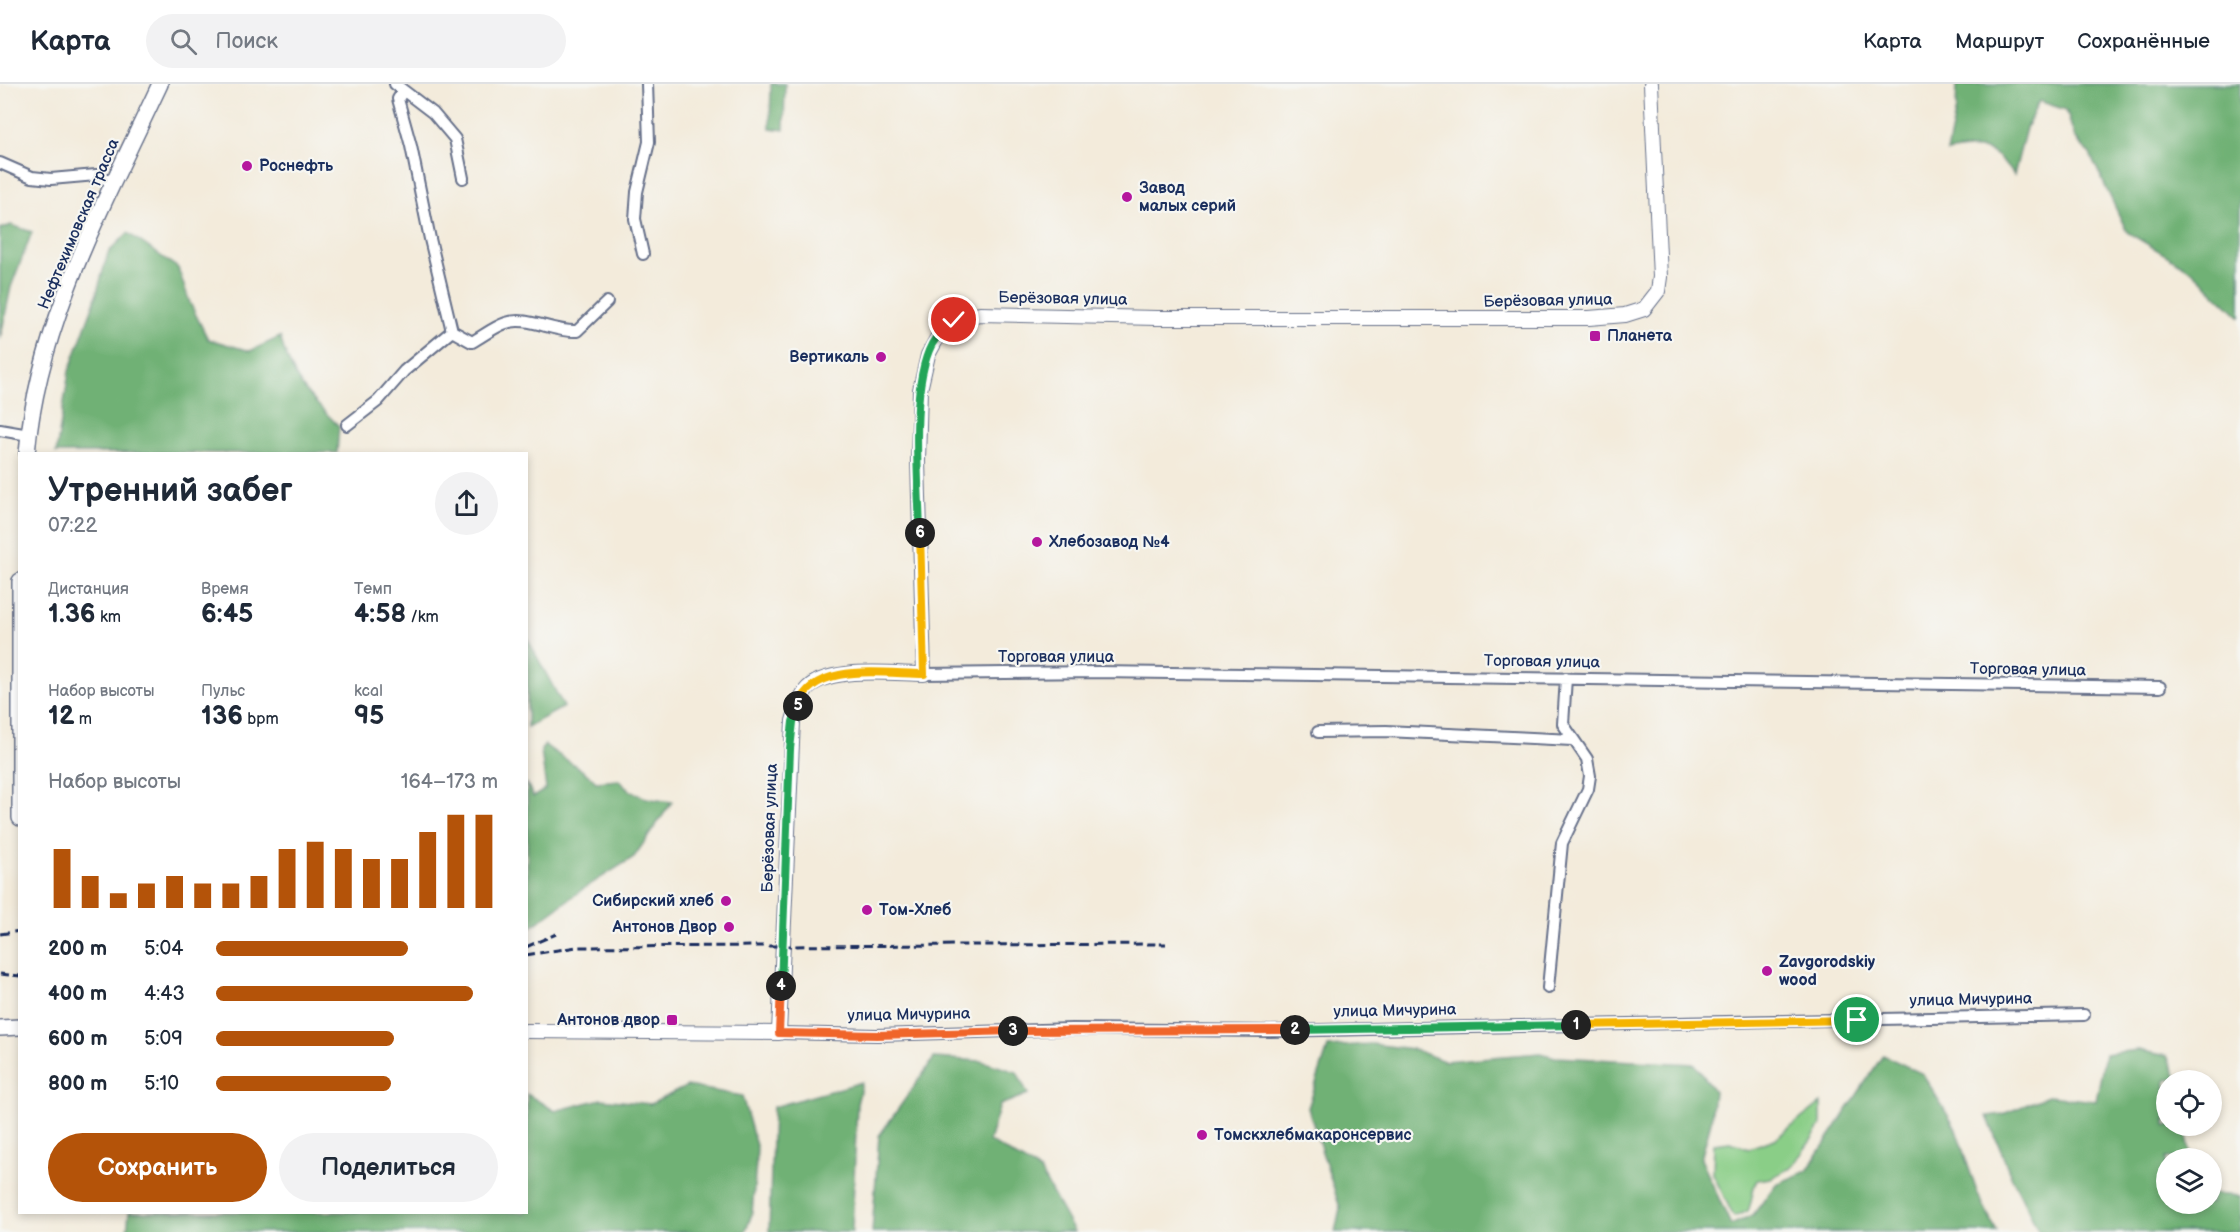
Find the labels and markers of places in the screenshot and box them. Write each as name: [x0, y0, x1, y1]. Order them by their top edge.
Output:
place label: Роснефть: [259, 157, 334, 176]
marker: Роснефть: [240, 159, 254, 173]
place label: Завод малых серий: [1139, 179, 1236, 216]
marker: Завод малых серий: [1120, 190, 1134, 204]
pin: [928, 294, 979, 345]
place label: Планета: [1607, 327, 1673, 346]
marker: Планета: [1588, 329, 1602, 343]
place label: Вертикаль: [789, 348, 870, 367]
marker: Вертикаль: [874, 350, 888, 364]
pin: 6: [905, 518, 935, 548]
place label: Хлебозавод №4: [1048, 533, 1170, 552]
marker: Хлебозавод №4: [1030, 535, 1044, 549]
pin: 5: [783, 691, 813, 721]
place label: Сибирский хлеб: [592, 892, 714, 911]
marker: Сибирский хлеб: [719, 894, 733, 908]
place label: Том-Хлеб: [879, 901, 951, 920]
marker: Том-Хлеб: [860, 903, 874, 917]
place label: Антонов Двор: [612, 918, 718, 937]
marker: Антонов Двор: [722, 920, 736, 934]
place label: Zavgorodskiy wood: [1779, 953, 1876, 990]
marker: Zavgorodskiy wood: [1760, 964, 1774, 978]
pin: 4: [766, 971, 796, 1001]
pin: [1831, 994, 1882, 1045]
pin: 1: [1561, 1010, 1591, 1040]
place label: Антонов двор: [556, 1011, 661, 1030]
marker: Антонов двор: [665, 1013, 679, 1027]
pin: 2: [1280, 1015, 1310, 1045]
pin: 3: [998, 1016, 1028, 1046]
place label: Томскхлебмакаронсервис: [1214, 1126, 1412, 1145]
marker: Томскхлебмакаронсервис: [1195, 1128, 1209, 1142]

